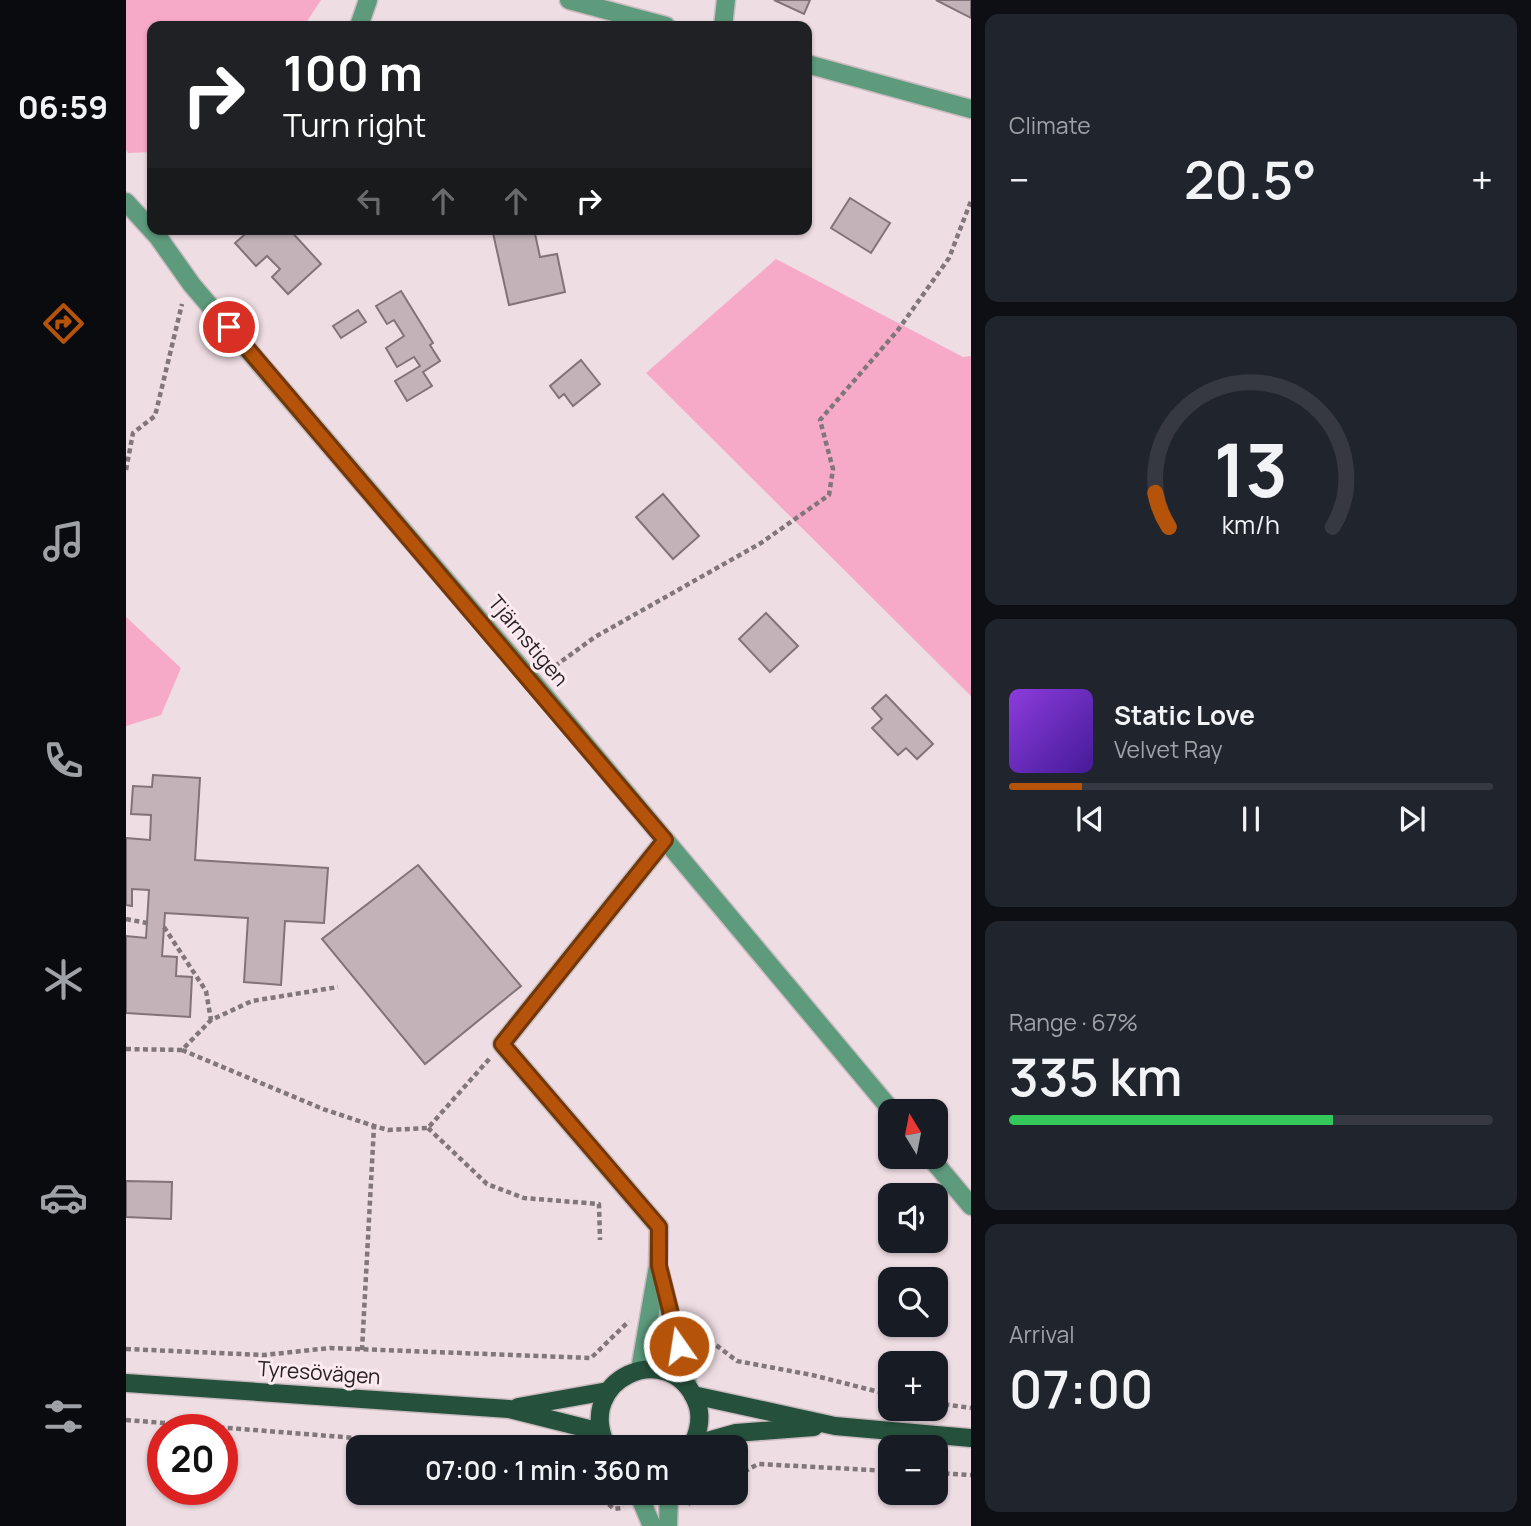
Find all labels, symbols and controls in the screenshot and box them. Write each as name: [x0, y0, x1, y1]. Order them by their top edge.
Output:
text: 100 m: [283, 39, 423, 106]
icon: right: [168, 49, 259, 140]
text: 06:59: [18, 85, 108, 129]
text: Turn right: [283, 103, 426, 147]
text: Climate: [1009, 109, 1091, 141]
text: 20.5°: [1184, 144, 1317, 215]
text: −: [1009, 153, 1030, 205]
text: +: [1471, 153, 1493, 205]
icon: left: [351, 182, 389, 220]
icon: ahead: [424, 182, 462, 220]
icon: ahead: [497, 182, 535, 220]
icon: right: [570, 182, 608, 220]
pin: [199, 297, 259, 357]
icon: directions: [39, 299, 88, 348]
icon: arrive: [210, 308, 248, 346]
text: 13: [1214, 419, 1288, 519]
text: km/h: [1222, 506, 1280, 541]
icon: music: [39, 517, 88, 566]
street label: Tjärnstigen: [482, 589, 575, 692]
text: Static Love: [1114, 697, 1255, 733]
text: Velvet Ray: [1114, 733, 1223, 765]
icon: phone: [39, 736, 88, 785]
icon: previous: [1071, 800, 1109, 838]
icon: pause: [1232, 800, 1270, 838]
icon: next: [1393, 800, 1431, 838]
icon: climate: [39, 955, 88, 1004]
text: Range · 67%: [1009, 1006, 1138, 1038]
text: 335 km: [1009, 1041, 1182, 1112]
north arrow: [878, 1099, 948, 1169]
map controls: [878, 1099, 948, 1505]
icon: car: [39, 1173, 88, 1222]
button: sound: [878, 1183, 948, 1253]
button: search: [878, 1267, 948, 1337]
position arrow: [642, 1309, 716, 1383]
text: Arrival: [1009, 1318, 1075, 1350]
button: +: [878, 1351, 948, 1421]
text: 07:00: [1009, 1353, 1153, 1424]
street label: Tyresövägen: [257, 1354, 382, 1390]
icon: filters: [39, 1392, 88, 1441]
speed limit sign: 20: [147, 1414, 238, 1505]
button: −: [878, 1435, 948, 1505]
text: 07:00 · 1 min · 360 m: [425, 1452, 669, 1488]

